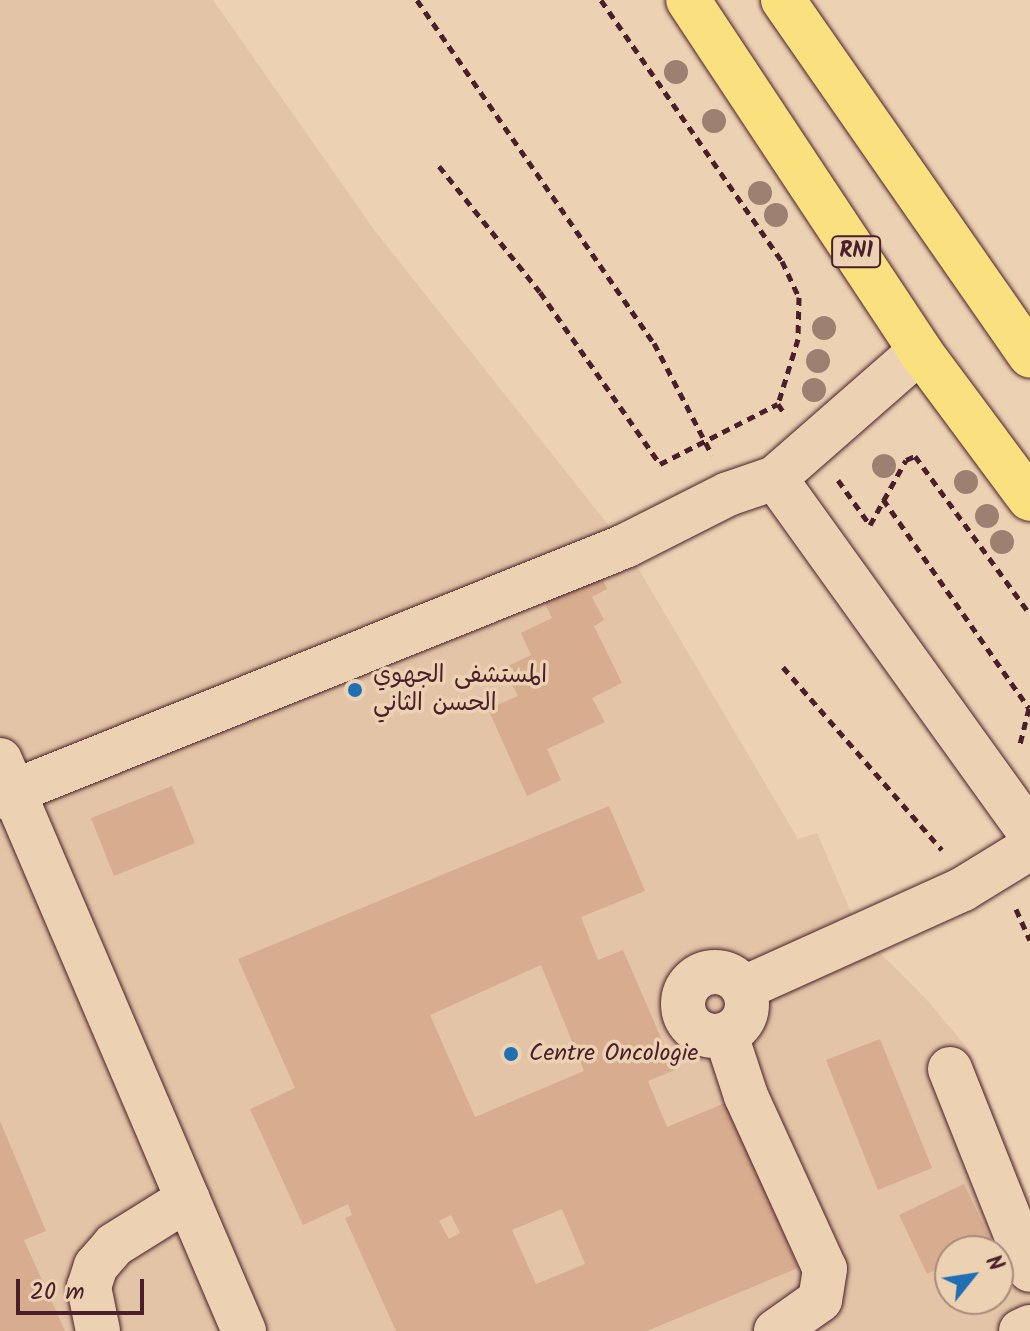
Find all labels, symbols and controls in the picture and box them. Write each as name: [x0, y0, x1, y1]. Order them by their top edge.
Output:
road number: RN1: [830, 234, 882, 270]
place label: المستشفى الجهوي الحسن الثاني: [373, 662, 547, 718]
marker: المستشفى الجهوي الحسن الثاني: [344, 679, 366, 701]
place label: Centre Oncologie: [529, 1040, 698, 1068]
marker: Centre Oncologie: [500, 1043, 522, 1065]
north arrow: [934, 1235, 1014, 1315]
text: N: [975, 1249, 1012, 1279]
scale bar: [20, 1263, 148, 1313]
text: 20 m: [30, 1273, 85, 1312]

